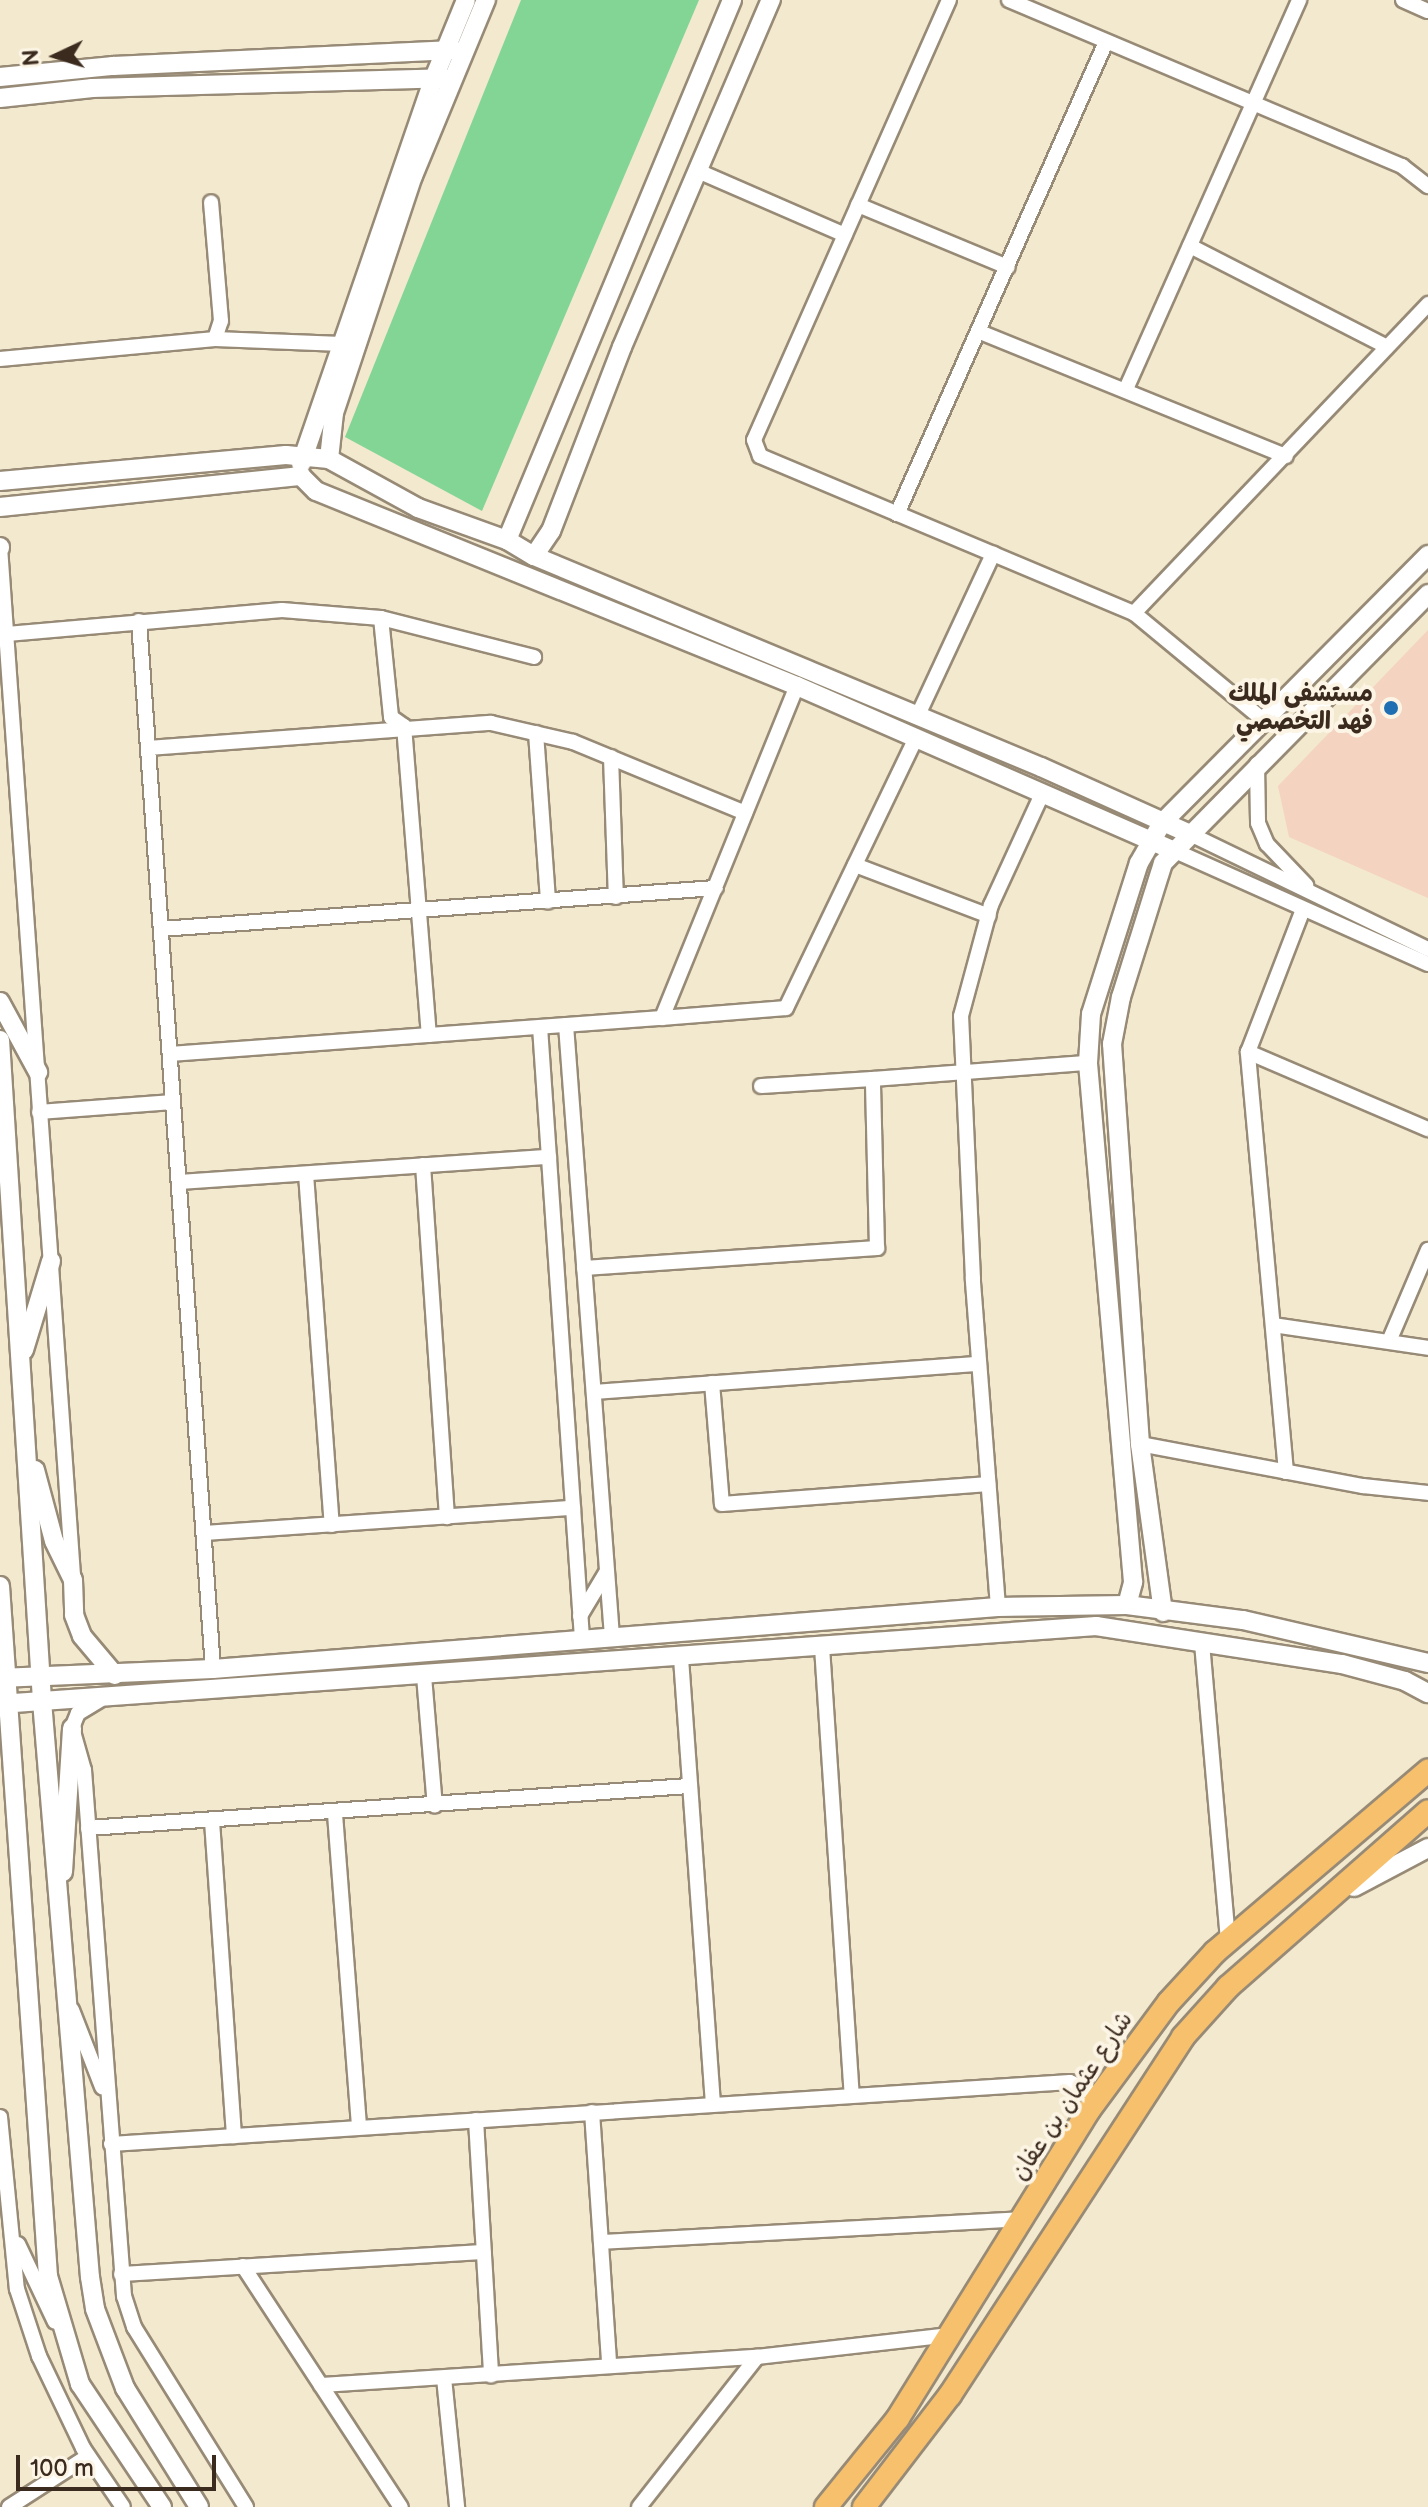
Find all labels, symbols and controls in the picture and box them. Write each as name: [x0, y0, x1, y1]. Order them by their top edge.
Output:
north arrow: [16, 16, 96, 96]
text: N: [18, 49, 46, 67]
place label: مستشفى الملك فهد التخصصي: [1228, 680, 1373, 736]
marker: مستشفى الملك فهد التخصصي: [1380, 697, 1402, 719]
street label: شارع عثمان بن عفان: [1005, 2006, 1139, 2186]
scale bar: [20, 2439, 220, 2489]
text: 100 m: [30, 2454, 94, 2483]

